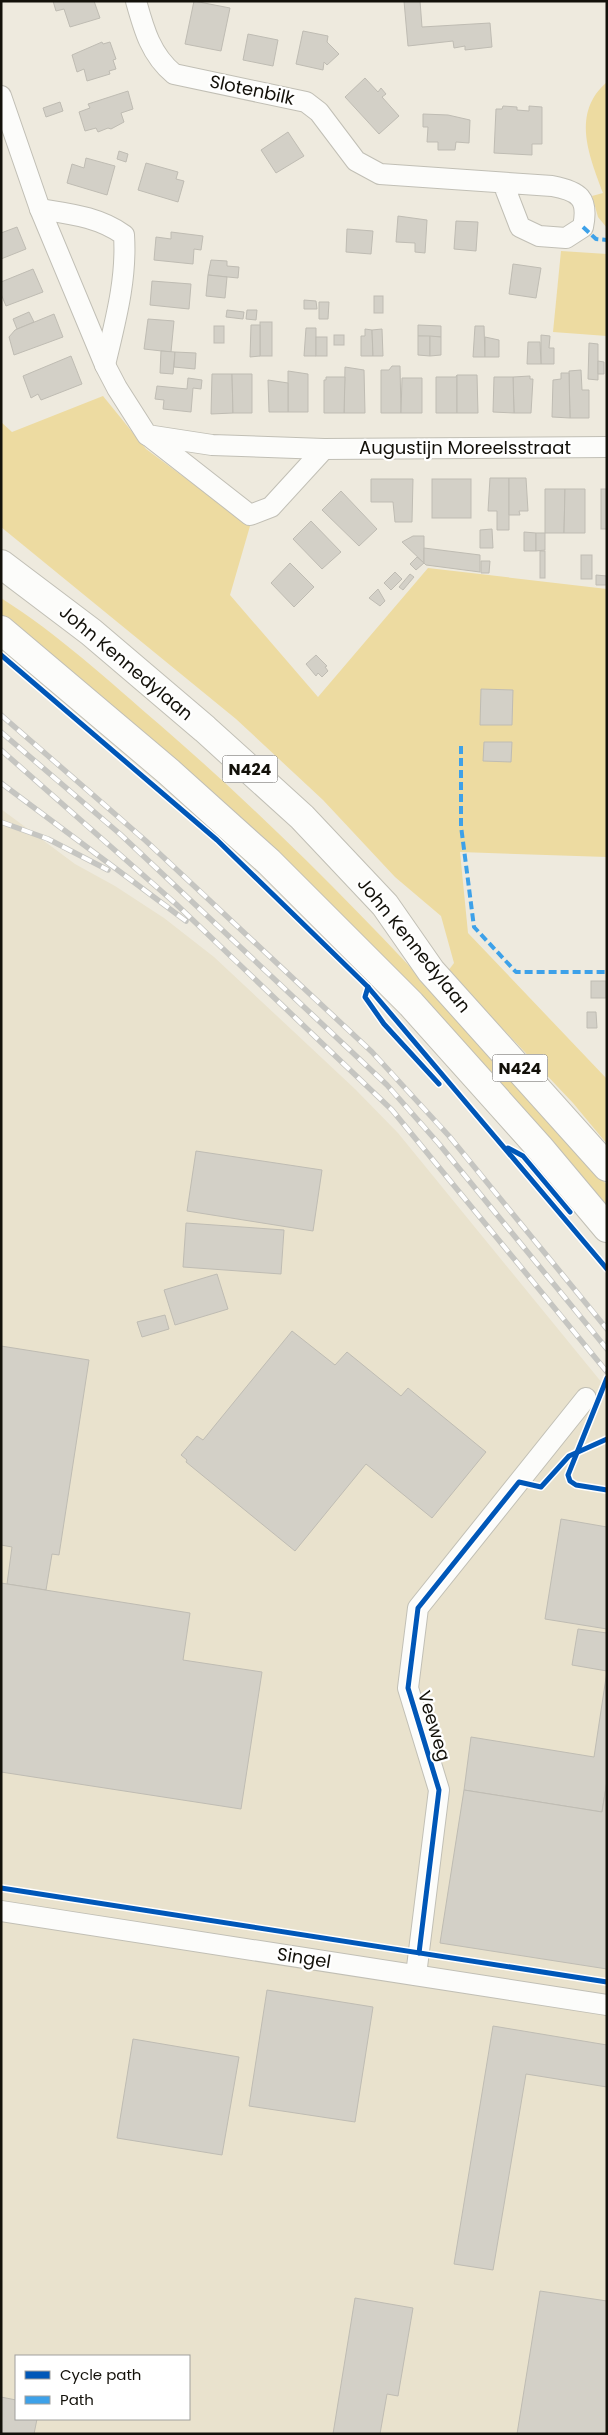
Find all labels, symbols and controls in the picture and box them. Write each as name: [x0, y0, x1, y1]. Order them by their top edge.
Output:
street label: Slotenbilk: [207, 68, 297, 111]
street label: Augustijn Moreelsstraat: [359, 435, 571, 460]
street label: John Kennedylaan: [54, 599, 199, 726]
road number: N424: [222, 756, 278, 782]
street label: John Kennedylaan: [352, 872, 477, 1018]
road number: N424: [492, 1054, 548, 1082]
street label: Veeweg: [412, 1687, 457, 1764]
street label: Singel: [275, 1941, 333, 1974]
legend: [15, 2355, 190, 2420]
text: Cycle path: [60, 2364, 141, 2385]
text: Path: [60, 2389, 94, 2410]

